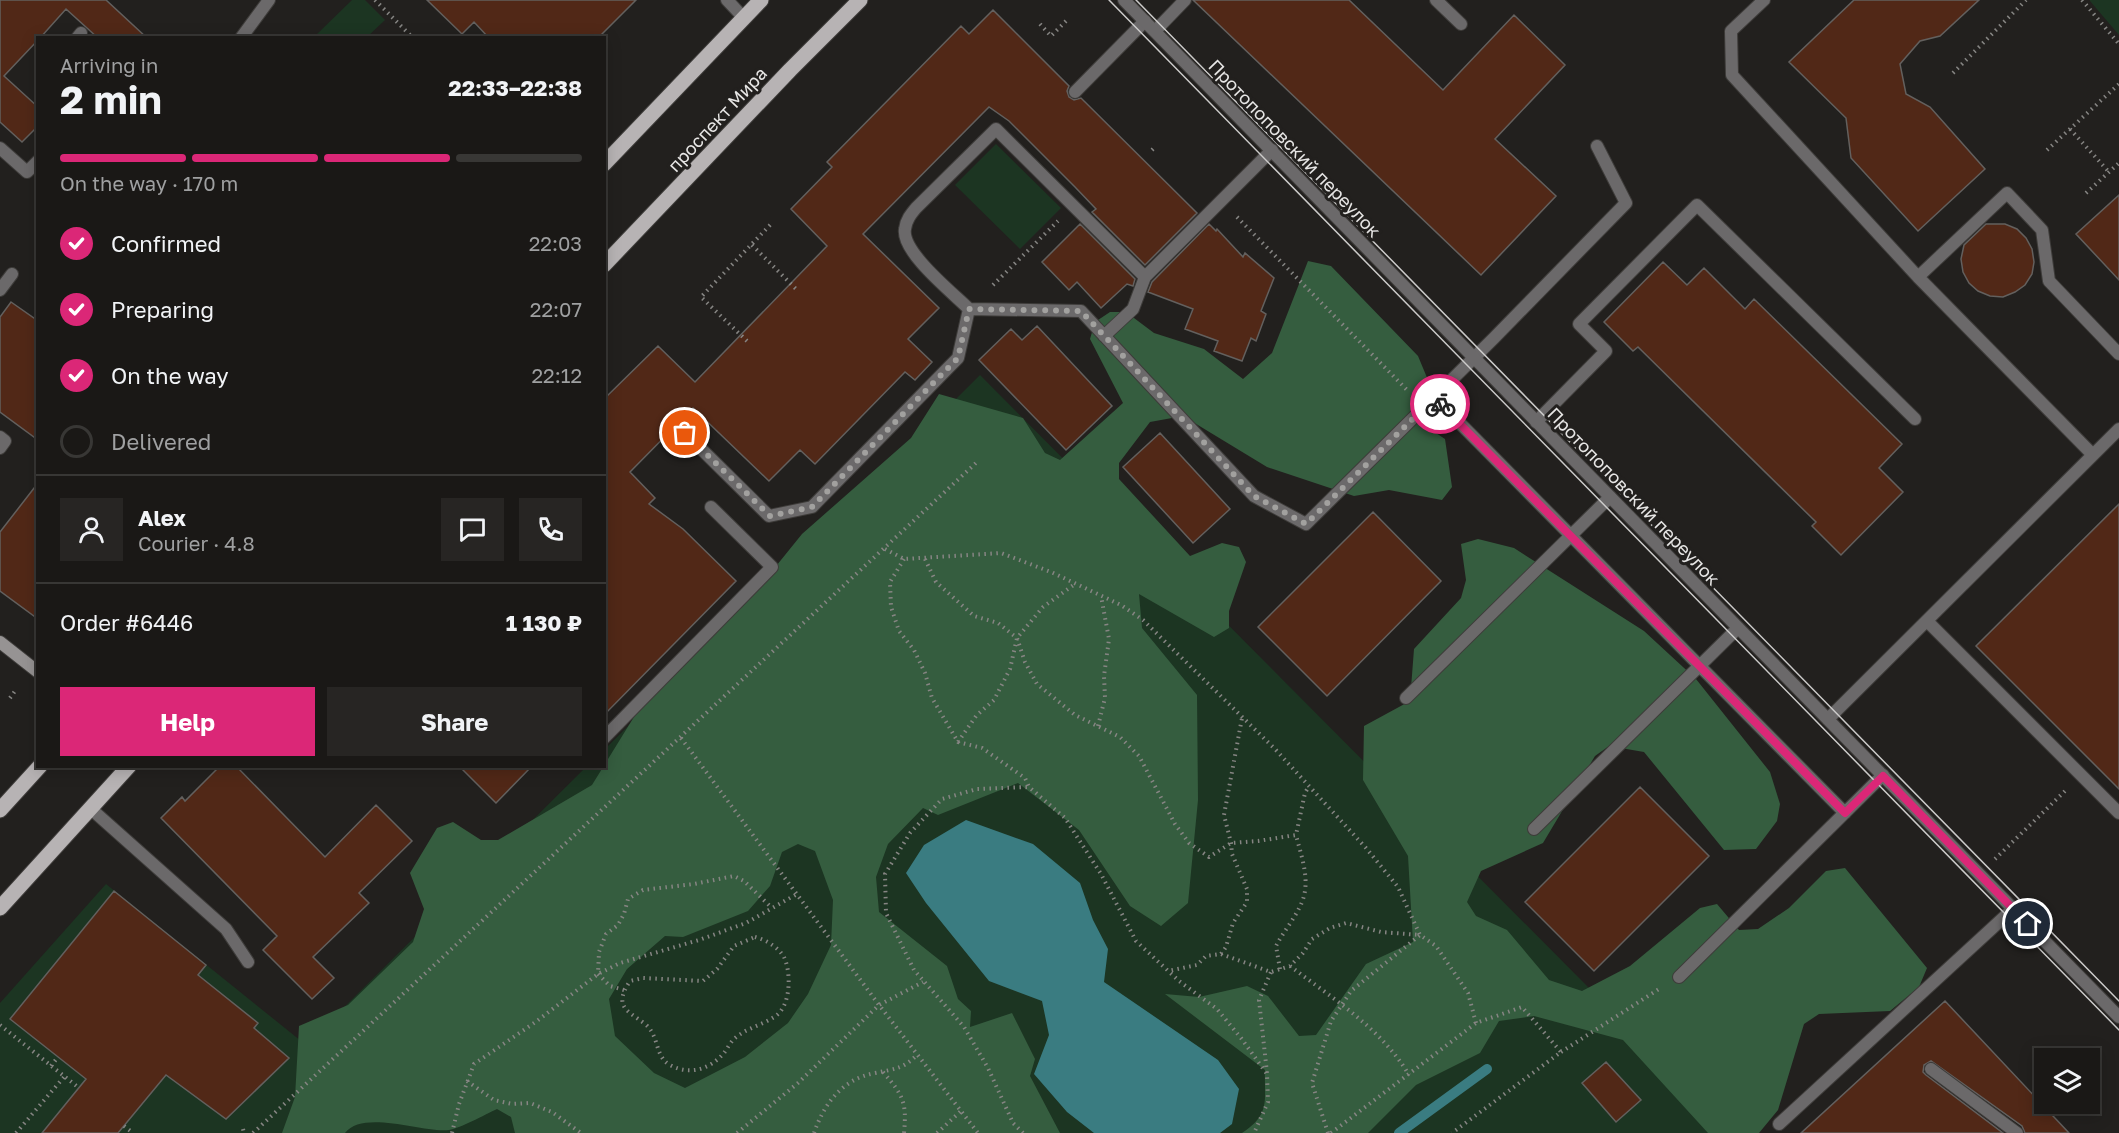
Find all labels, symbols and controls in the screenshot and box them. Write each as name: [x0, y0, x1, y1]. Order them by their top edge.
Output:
text: Arriving in: [60, 53, 158, 77]
street label: Протопоповский переулок: [1204, 55, 1386, 241]
street label: проспект Мира: [663, 62, 771, 176]
text: 22:33–22:38: [448, 74, 582, 101]
text: 2 min: [60, 76, 162, 123]
text: On the way · 170 m: [60, 171, 238, 195]
icon: check: [60, 227, 93, 260]
text: Confirmed: [111, 230, 221, 257]
text: 22:03: [529, 231, 582, 255]
icon: check: [60, 293, 93, 326]
text: Preparing: [111, 296, 214, 323]
text: 22:07: [530, 297, 582, 321]
icon: check: [60, 359, 93, 392]
text: On the way: [111, 362, 229, 389]
text: 22:12: [532, 363, 582, 387]
courier: [1410, 374, 1470, 434]
icon: bike: [1424, 388, 1457, 421]
street label: Протопоповский переулок: [1543, 403, 1725, 589]
pin: [659, 407, 710, 458]
icon: bag: [668, 416, 701, 449]
text: Delivered: [111, 428, 211, 455]
button: person: [60, 498, 123, 561]
button: chat: [441, 498, 504, 561]
button: phone: [519, 498, 582, 561]
text: Alex: [138, 504, 186, 531]
text: Courier · 4.8: [138, 531, 255, 555]
text: Order #6446: [60, 609, 193, 636]
text: 1 130 ₽: [506, 609, 582, 636]
button: Help: [60, 687, 315, 756]
button: Share: [327, 687, 582, 756]
pin: [2002, 898, 2053, 949]
icon: home: [2011, 907, 2044, 940]
map controls: [2034, 1048, 2100, 1114]
button: layers: [2034, 1048, 2100, 1114]

